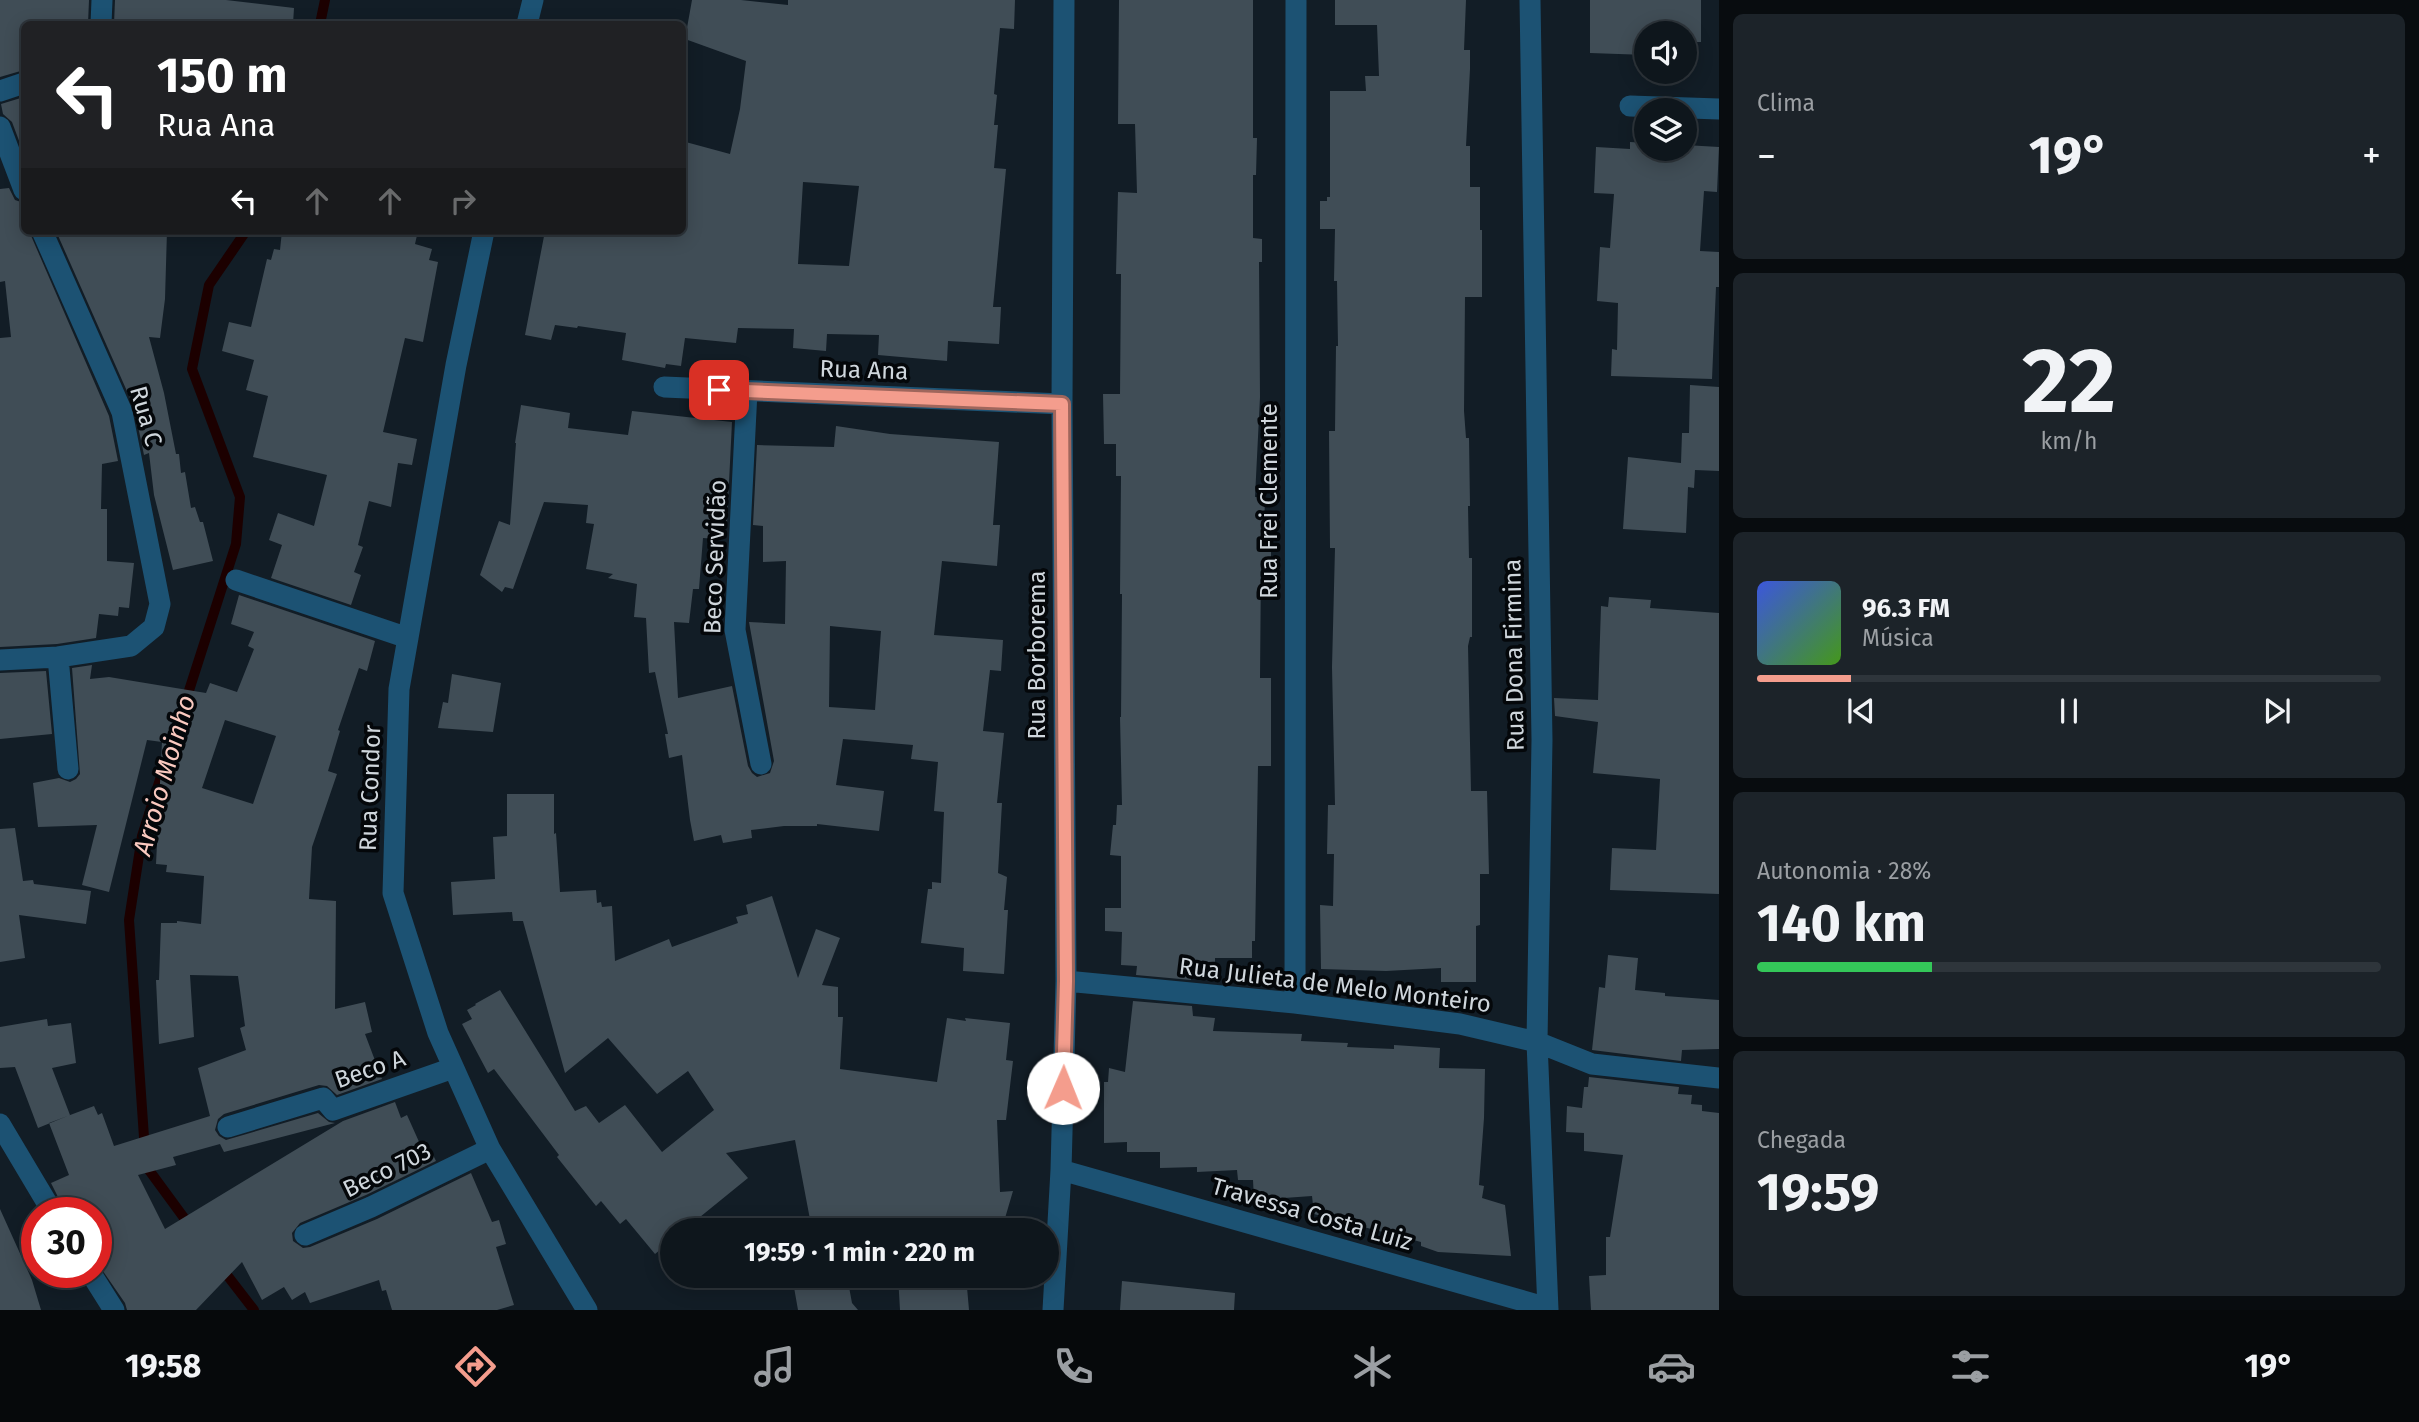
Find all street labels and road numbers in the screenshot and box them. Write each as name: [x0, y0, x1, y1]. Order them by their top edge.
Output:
street label: Rua Ana: [819, 354, 909, 386]
street label: Rua C: [124, 383, 168, 449]
street label: Rua Frei Clemente: [1255, 403, 1283, 599]
street label: Beco Servidão: [698, 479, 732, 635]
street label: Rua Dona Firmina: [1498, 559, 1530, 751]
street label: Rua Borborema: [1023, 570, 1051, 740]
street label: Rua Condor: [354, 724, 386, 852]
street label: Rua Julieta de Melo Monteiro: [1177, 952, 1493, 1018]
street label: Beco A: [331, 1044, 409, 1094]
street label: Beco 703: [338, 1137, 436, 1203]
street label: Travessa Costa Luiz: [1208, 1172, 1416, 1256]

